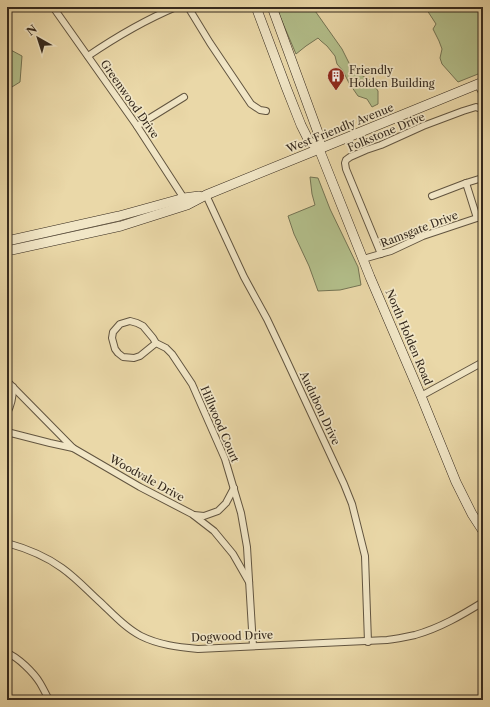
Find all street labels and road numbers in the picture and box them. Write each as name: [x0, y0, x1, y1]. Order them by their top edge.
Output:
street label: Greenwood Drive: [98, 57, 162, 141]
street label: West Friendly Avenue: [284, 100, 396, 156]
street label: Folkstone Drive: [345, 109, 427, 155]
street label: Ramsgate Drive: [378, 208, 460, 250]
street label: North Holden Road: [382, 287, 436, 387]
street label: Audubon Drive: [296, 368, 343, 447]
street label: Hillwood Court: [198, 384, 242, 464]
street label: Woodvale Drive: [106, 451, 187, 504]
street label: Dogwood Drive: [191, 628, 273, 644]

